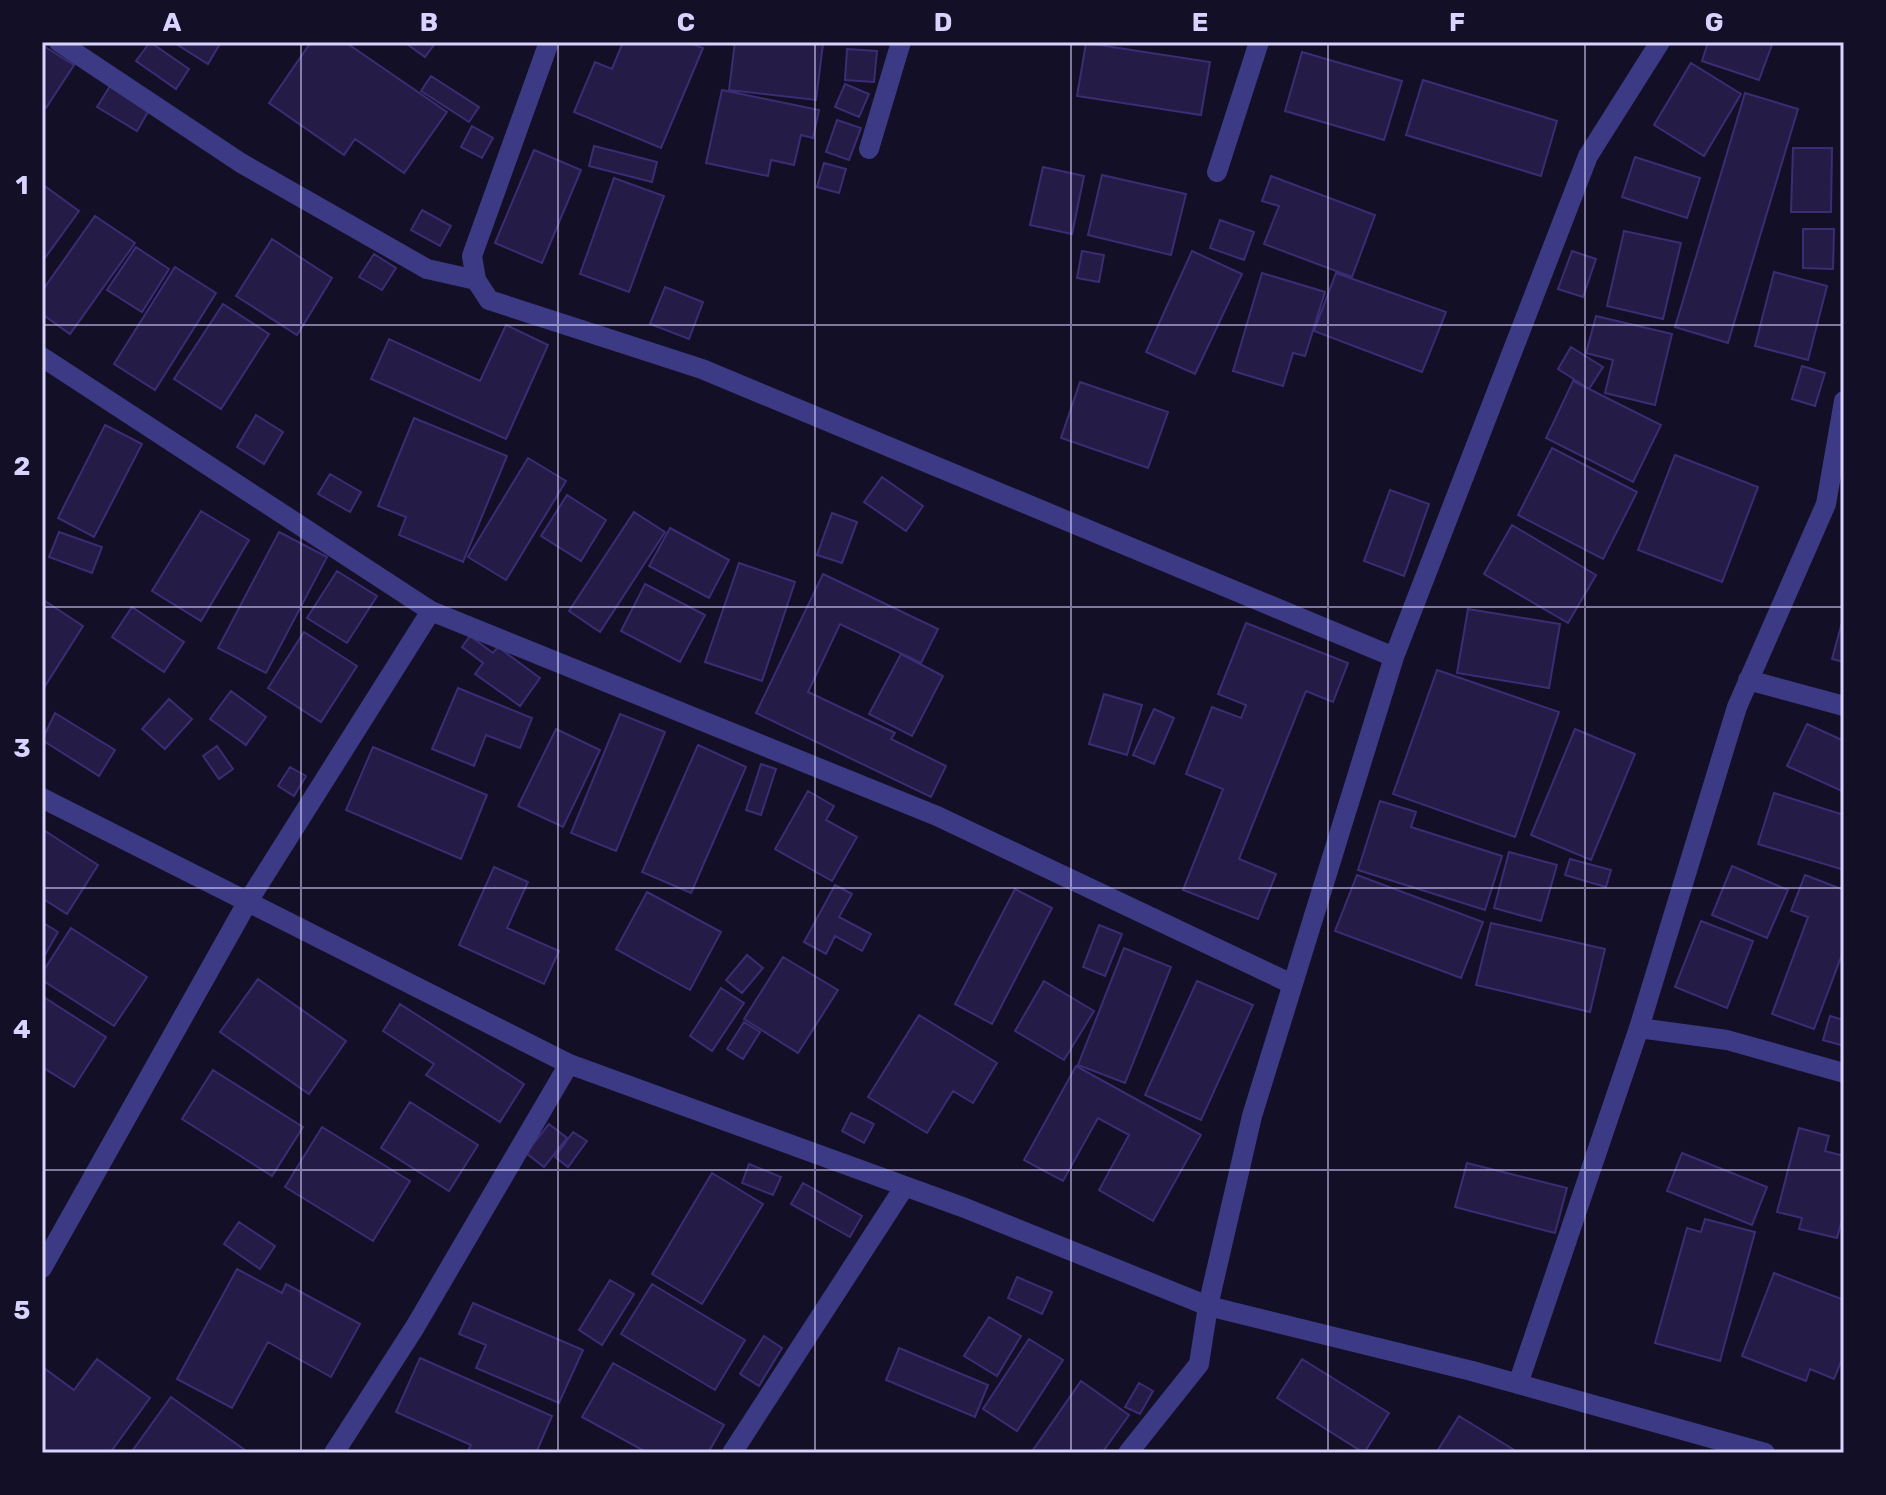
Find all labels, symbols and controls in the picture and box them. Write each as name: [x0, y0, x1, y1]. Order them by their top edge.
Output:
text: A: [163, 7, 182, 38]
text: B: [420, 7, 438, 38]
text: C: [677, 7, 695, 38]
text: D: [934, 7, 952, 38]
text: E: [1192, 7, 1208, 38]
text: F: [1449, 7, 1465, 38]
text: G: [1705, 7, 1723, 38]
text: 1: [16, 170, 28, 201]
text: 2: [14, 451, 30, 482]
text: 3: [13, 733, 31, 764]
text: 4: [13, 1014, 31, 1045]
text: 5: [14, 1295, 30, 1326]

